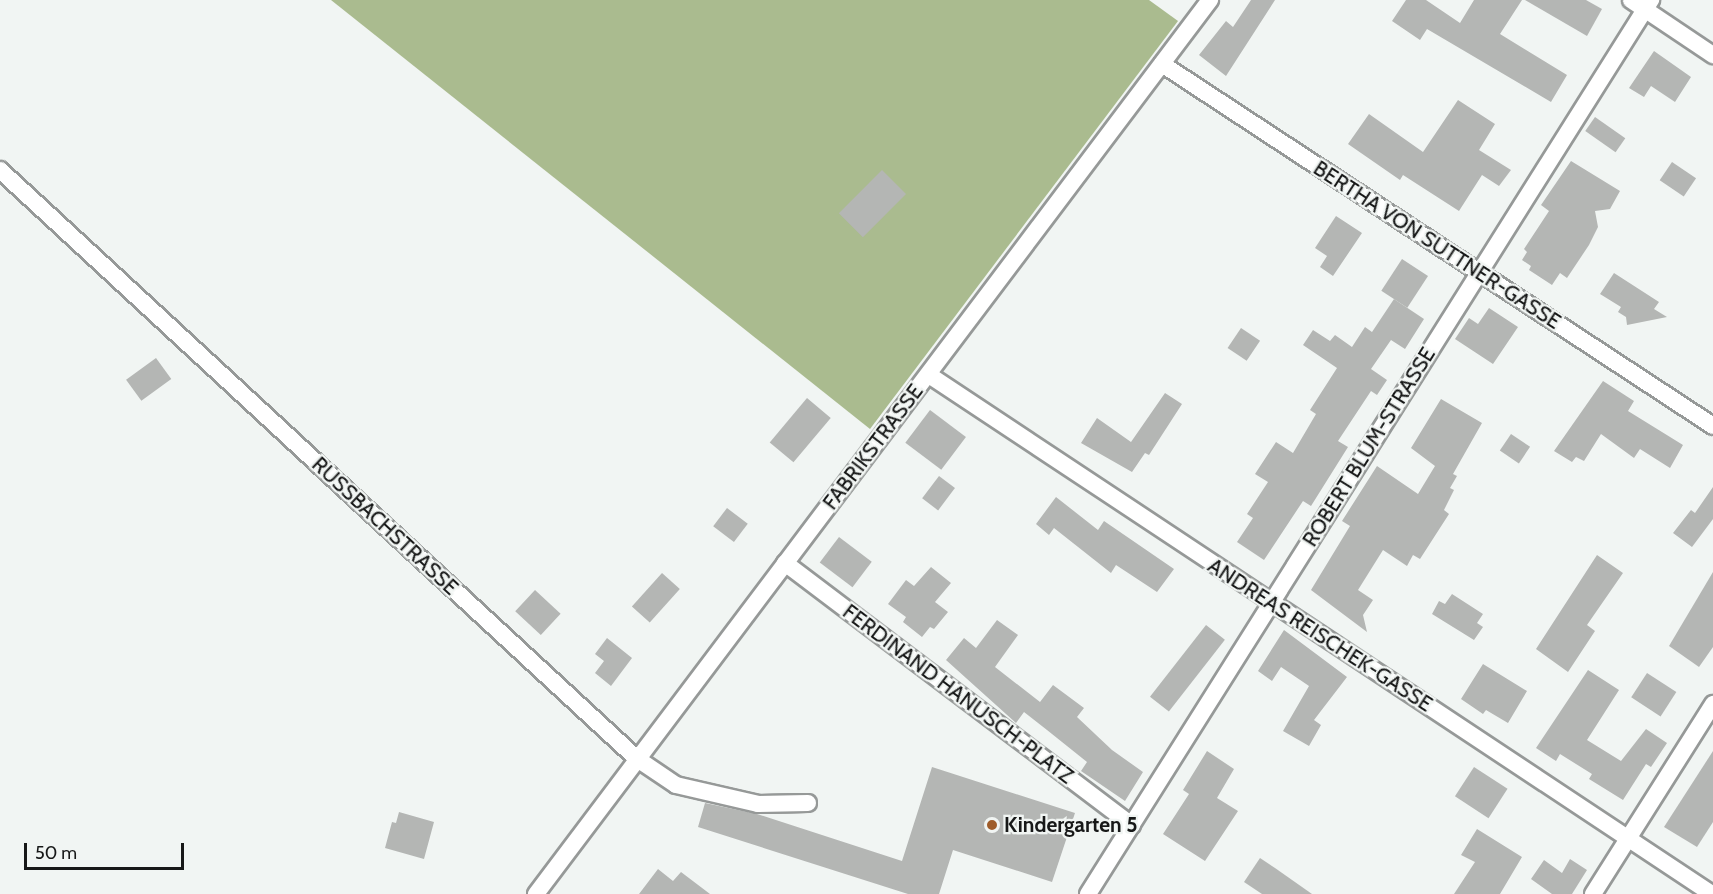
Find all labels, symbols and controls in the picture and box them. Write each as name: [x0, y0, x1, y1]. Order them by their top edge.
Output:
street label: BERTHA VON SUTTNER-GASSE: [1309, 156, 1565, 334]
street label: ROBERT BLUM-STRASSE: [1297, 343, 1441, 551]
street label: FABRIKSTRASSE: [818, 379, 928, 515]
street label: RUSSBACHSTRASSE: [307, 452, 463, 600]
street label: ANDREAS REISCHEK-GASSE: [1203, 553, 1437, 717]
street label: FERDINAND HANUSCH-PLATZ: [838, 599, 1078, 789]
place label: Kindergarten 5: [1004, 812, 1138, 838]
marker: Kindergarten 5: [985, 818, 999, 832]
scale bar: [27, 831, 188, 869]
text: 50 m: [35, 842, 77, 864]

